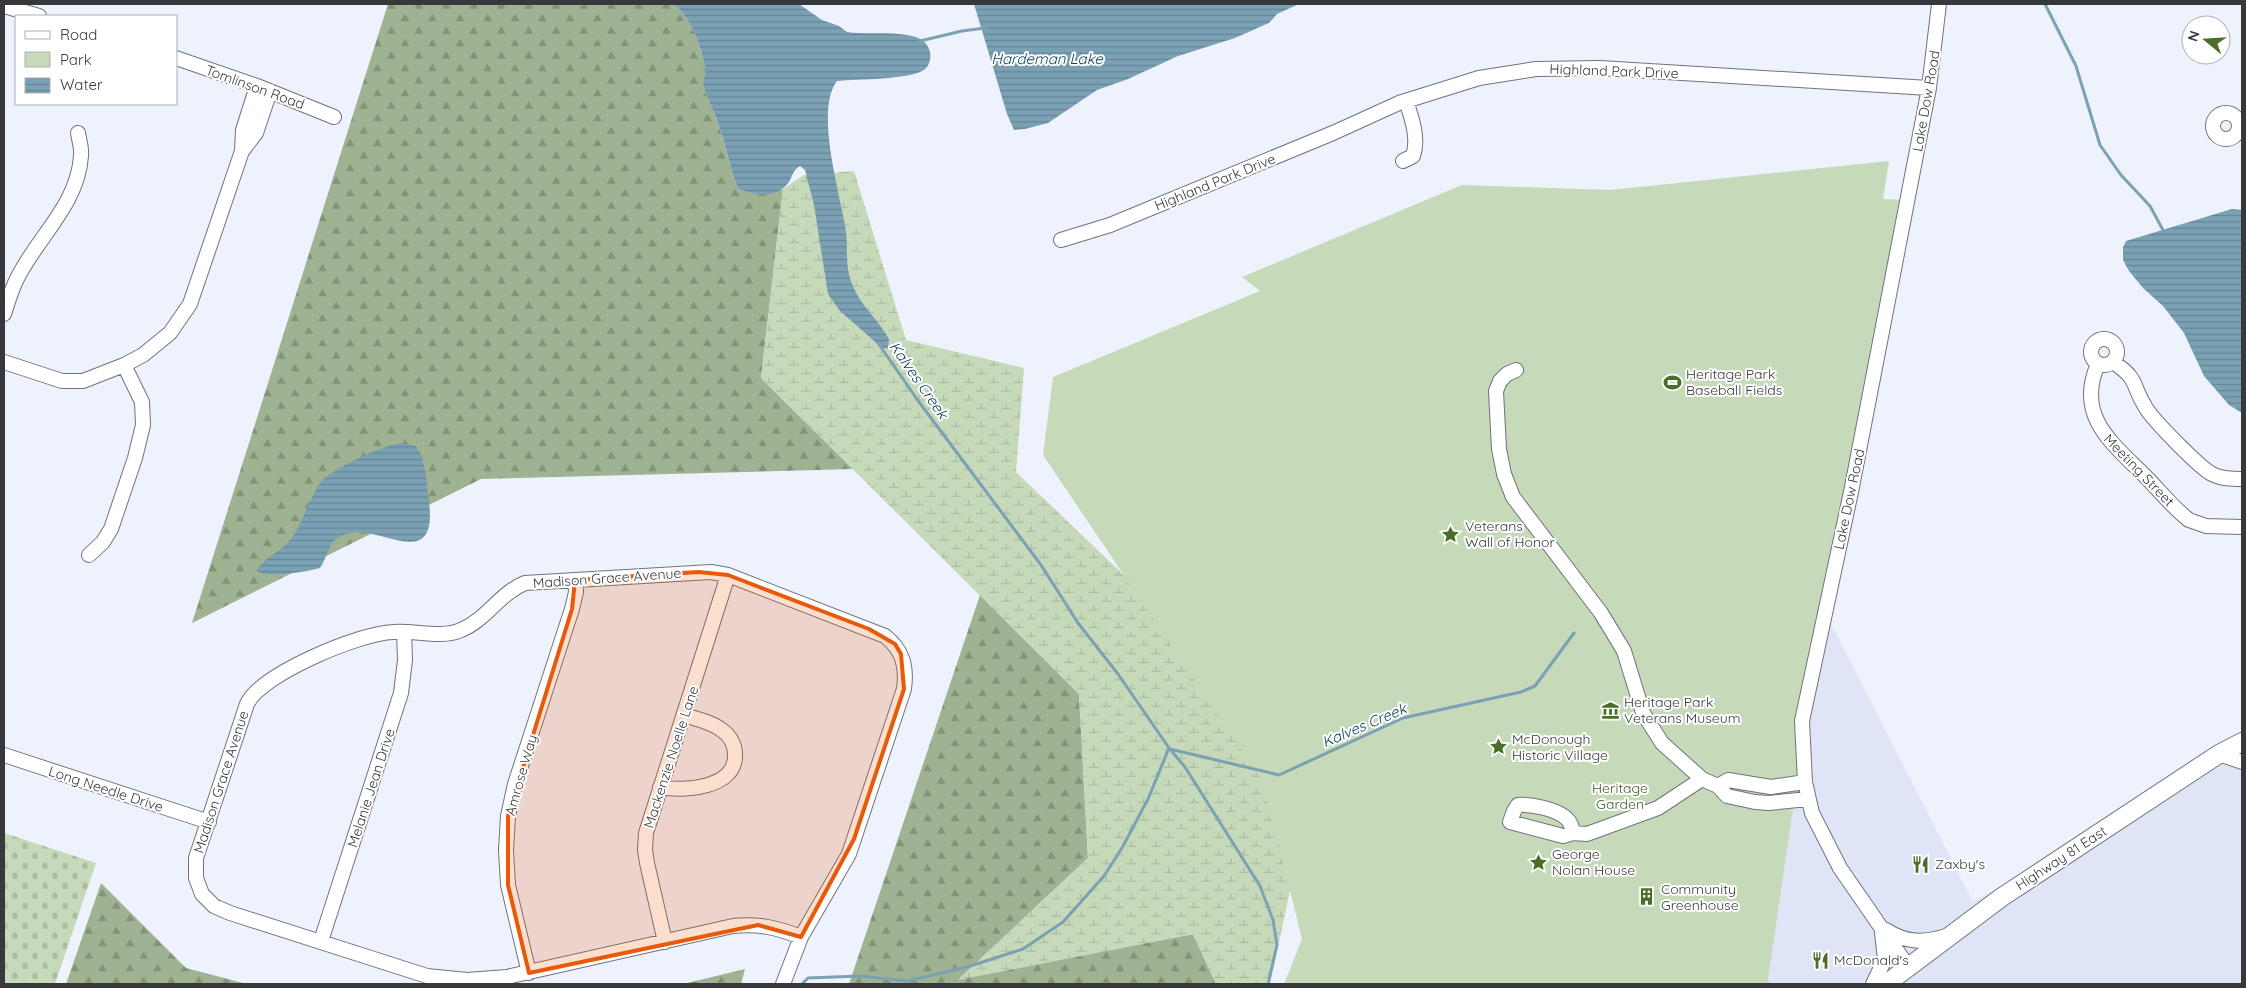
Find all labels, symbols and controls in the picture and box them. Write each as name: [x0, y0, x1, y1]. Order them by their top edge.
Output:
legend: [15, 15, 178, 105]
north arrow: [2181, 15, 2231, 65]
text: Road: [60, 25, 97, 44]
text: N: [2183, 28, 2204, 44]
water label: Hardeman Lake: [991, 49, 1103, 68]
street label: Lake Dow Road: [1908, 49, 1944, 153]
text: Park: [60, 50, 92, 69]
street label: Highland Park Drive: [1549, 60, 1679, 82]
street label: Tomlinson Road: [203, 61, 307, 113]
text: Water: [60, 75, 103, 94]
street label: Highland Park Drive: [1152, 149, 1278, 215]
water label: Kalves Creek: [885, 338, 954, 424]
place label: Heritage Park Baseball Fields: [1686, 365, 1782, 399]
sports icon: Heritage Park Baseball Fields: [1662, 372, 1682, 392]
street label: Meeting Street: [2100, 430, 2178, 510]
street label: Lake Dow Road: [1830, 447, 1868, 551]
place label: Veterans Wall of Honor: [1465, 517, 1556, 551]
place icon: Veterans Wall of Honor: [1441, 524, 1461, 544]
street label: Madison Grace Avenue: [532, 564, 682, 592]
street label: Mackenzie Noelle Lane: [640, 684, 703, 830]
place label: Heritage Park Veterans Museum: [1624, 693, 1740, 727]
water label: Kalves Creek: [1319, 698, 1411, 751]
museum icon: Heritage Park Veterans Museum: [1600, 700, 1620, 720]
street label: Madison Grace Avenue: [189, 708, 253, 856]
street label: Melanie Jean Drive: [343, 726, 399, 850]
place label: McDonough Historic Village: [1512, 730, 1608, 764]
street label: Amrose Way: [501, 732, 541, 818]
place icon: McDonough Historic Village: [1488, 737, 1508, 757]
street label: Long Needle Drive: [46, 762, 166, 816]
park label: Heritage Garden: [1592, 779, 1648, 813]
street label: Highway 81 East: [2012, 822, 2110, 894]
place label: George Nolan House: [1552, 845, 1635, 879]
place icon: George Nolan House: [1528, 852, 1548, 872]
restaurant icon: Zaxby's: [1911, 854, 1931, 874]
place label: Zaxby's: [1935, 855, 1985, 873]
place label: Community Greenhouse: [1661, 880, 1739, 914]
building icon: Community Greenhouse: [1637, 887, 1657, 907]
restaurant icon: McDonald's: [1810, 950, 1830, 970]
place label: McDonald's: [1834, 951, 1909, 969]

